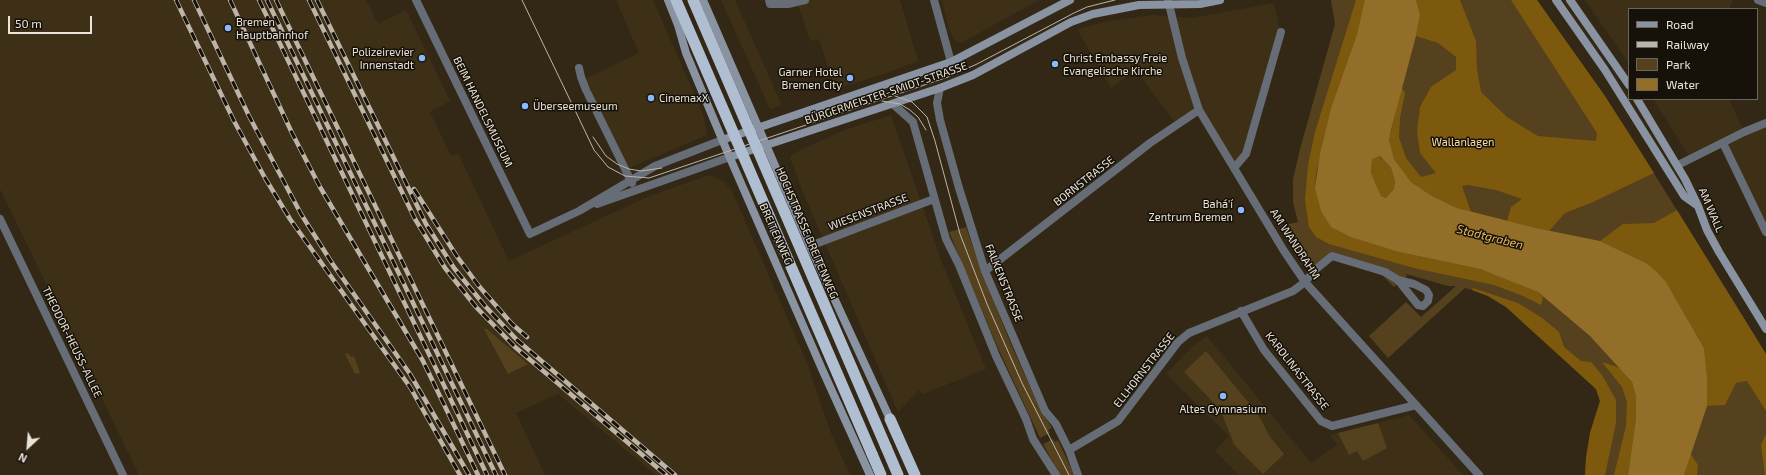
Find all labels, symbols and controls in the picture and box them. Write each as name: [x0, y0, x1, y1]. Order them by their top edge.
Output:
scale bar: [10, 8, 94, 34]
legend: [1628, 8, 1758, 100]
place label: Bremen Hauptbahnhof: [236, 15, 308, 41]
text: 50 m: [15, 16, 42, 30]
text: Road: [1666, 17, 1694, 31]
marker: Bremen Hauptbahnhof: [223, 23, 233, 33]
text: Railway: [1666, 37, 1709, 51]
place label: Polizeirevier Innenstadt: [352, 45, 414, 71]
place label: Christ Embassy Freie Evangelische Kirche: [1063, 51, 1167, 77]
marker: Polizeirevier Innenstadt: [417, 53, 427, 63]
street label: BEIM HANDELSMUSEUM: [450, 55, 516, 169]
text: Park: [1666, 57, 1691, 71]
street label: BÜRGERMEISTER-SMIDT-STRASSE: [803, 59, 969, 127]
marker: Christ Embassy Freie Evangelische Kirche: [1050, 59, 1060, 69]
place label: Garner Hotel Bremen City: [779, 65, 842, 91]
marker: Garner Hotel Bremen City: [845, 73, 855, 83]
text: Water: [1666, 77, 1700, 91]
place label: CinemaxX: [659, 91, 708, 105]
marker: CinemaxX: [646, 93, 656, 103]
place label: Überseemuseum: [533, 99, 618, 113]
marker: Überseemuseum: [520, 101, 530, 111]
park label: Wallanlagen: [1432, 135, 1494, 149]
street label: BORNSTRASSE: [1051, 153, 1117, 209]
street label: HOCHSTRASSE BREITENWEG: [773, 165, 841, 301]
street label: AM WALL: [1696, 186, 1726, 234]
street label: WIESENSTRASSE: [826, 191, 910, 233]
place label: Bahá'í Zentrum Bremen: [1149, 197, 1233, 223]
street label: BREITENWEG: [756, 201, 796, 267]
marker: Bahá'í Zentrum Bremen: [1236, 205, 1246, 215]
street label: AM WANDRAHM: [1267, 206, 1323, 282]
water label: Stadtgraben: [1455, 222, 1525, 252]
street label: FALKENSTRASSE: [982, 242, 1026, 324]
street label: THEODOR-HEUSS-ALLEE: [39, 284, 105, 400]
street label: KAROLINASTRASSE: [1262, 329, 1332, 413]
street label: ELLHORNSTRASSE: [1111, 330, 1177, 410]
marker: Altes Gymnasium: [1218, 391, 1228, 401]
place label: Altes Gymnasium: [1179, 402, 1267, 416]
north arrow: [8, 427, 48, 467]
text: N: [16, 451, 29, 466]

